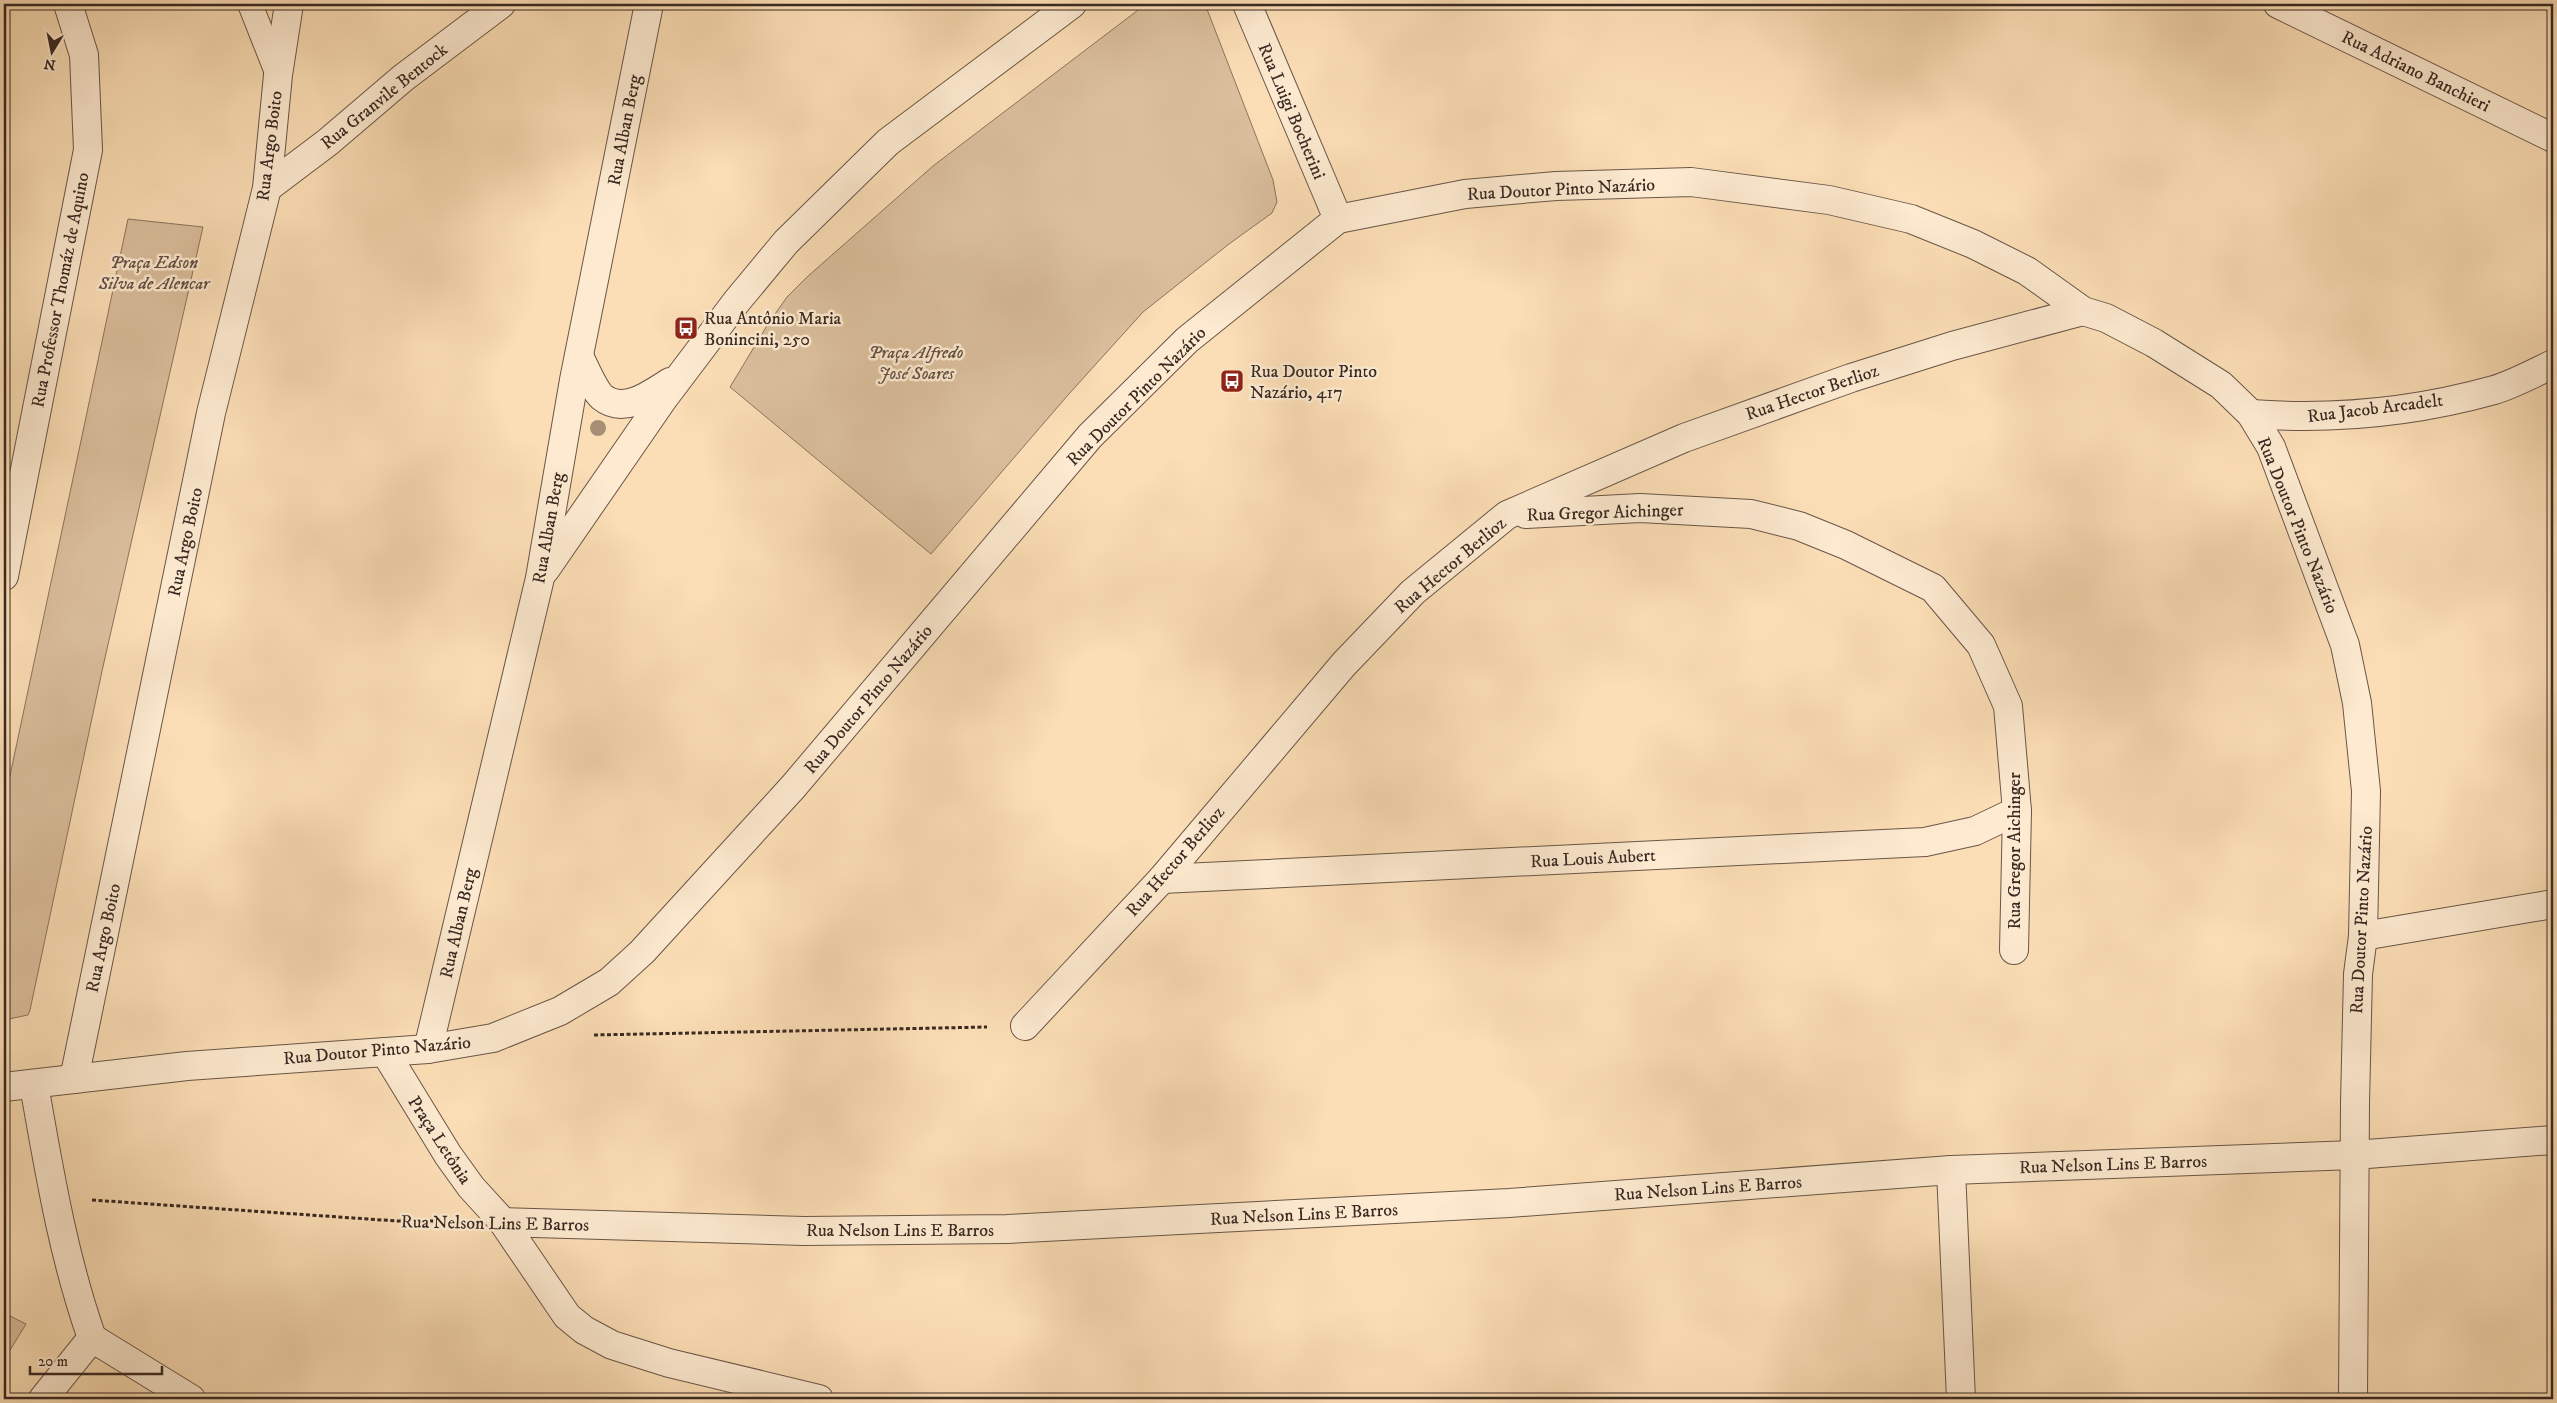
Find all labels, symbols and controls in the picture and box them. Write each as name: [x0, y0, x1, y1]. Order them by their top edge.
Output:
street label: Rua Adriano Banchieri: [2338, 26, 2493, 117]
north arrow: [28, 28, 78, 78]
street label: Rua Granvile Bentock: [317, 39, 453, 155]
street label: Rua Luigi Bocherini: [1252, 40, 1330, 183]
text: N: [42, 54, 57, 74]
street label: Rua Alban Berg: [603, 73, 647, 188]
street label: Rua Argo Boito: [252, 89, 288, 203]
street label: Rua Professor Thomáz de Aquino: [27, 170, 95, 410]
street label: Rua Doutor Pinto Nazário: [1466, 174, 1656, 206]
park label: Praça Edson Silva de Alencar: [97, 252, 211, 295]
place label: Rua Antônio Maria Bonincini, 250: [704, 308, 842, 351]
bus stop icon: Rua Antônio Maria Bonincini, 250: [673, 315, 699, 341]
street label: Rua Doutor Pinto Nazário: [1062, 322, 1211, 471]
park label: Praça Alfredo José Soares: [869, 342, 964, 385]
street label: Rua Hector Berlioz: [1743, 360, 1882, 426]
place label: Rua Doutor Pinto Nazário, 417: [1250, 361, 1377, 404]
bus stop icon: Rua Doutor Pinto Nazário, 417: [1219, 368, 1245, 394]
street label: Rua Jacob Arcadelt: [2306, 390, 2444, 428]
street label: Rua Doutor Pinto Nazário: [2252, 434, 2343, 617]
street label: Rua Alban Berg: [528, 471, 570, 586]
street label: Rua Argo Boito: [164, 485, 208, 599]
street label: Rua Gregor Aichinger: [1526, 499, 1684, 527]
street label: Rua Hector Berlioz: [1390, 512, 1511, 619]
street label: Rua Doutor Pinto Nazário: [800, 620, 938, 779]
street label: Rua Gregor Aichinger: [2004, 772, 2026, 930]
street label: Rua Hector Berlioz: [1122, 802, 1230, 921]
street label: Rua Doutor Pinto Nazário: [2346, 825, 2378, 1015]
street label: Rua Louis Aubert: [1530, 845, 1657, 873]
street label: Rua Alban Berg: [436, 866, 482, 981]
street label: Rua Argo Boito: [82, 881, 126, 995]
street label: Rua Doutor Pinto Nazário: [282, 1032, 472, 1070]
street label: Praça Letônia: [403, 1092, 476, 1189]
street label: Rua Nelson Lins E Barros: [2019, 1151, 2207, 1179]
street label: Rua Nelson Lins E Barros: [1613, 1171, 1803, 1207]
street label: Rua Nelson Lins E Barros: [1210, 1199, 1399, 1231]
street label: Rua Nelson Lins E Barros: [401, 1211, 589, 1237]
street label: Rua Nelson Lins E Barros: [806, 1220, 994, 1242]
scale bar: [30, 1343, 162, 1375]
text: 20 m: [38, 1352, 68, 1371]

